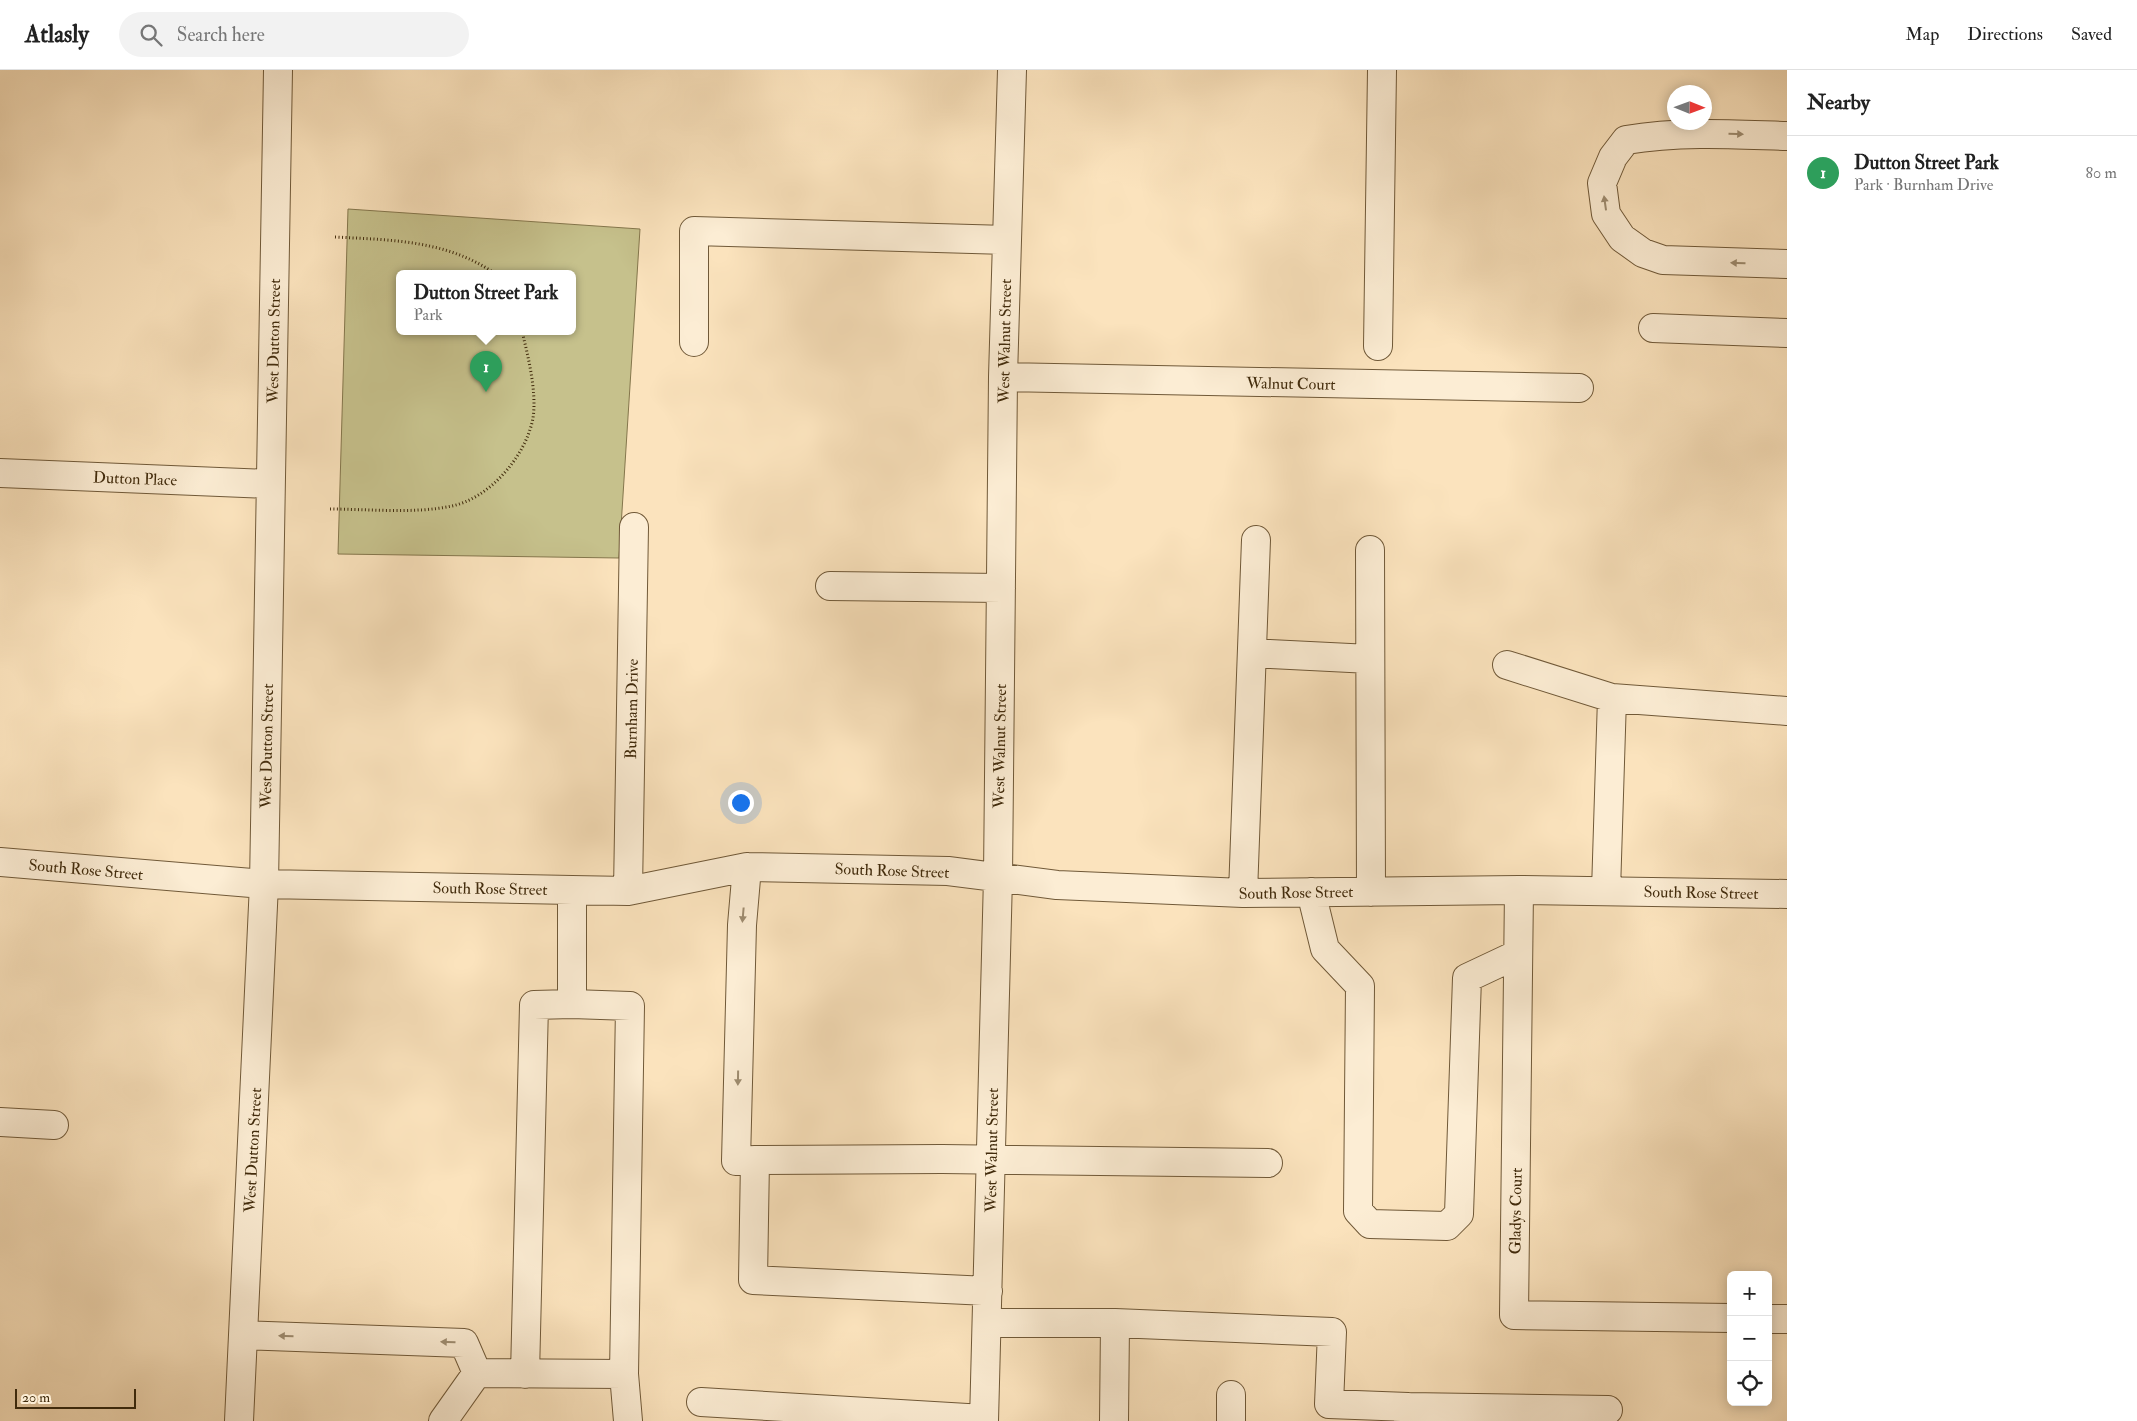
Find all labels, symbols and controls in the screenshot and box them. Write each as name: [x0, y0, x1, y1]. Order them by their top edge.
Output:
search box: [119, 12, 469, 57]
text: Atlasly: [25, 19, 89, 50]
icon: search: [137, 21, 165, 49]
text: Search here: [177, 23, 265, 47]
text: Map: [1906, 23, 1939, 46]
text: Directions: [1967, 23, 2043, 46]
text: Saved: [2071, 23, 2112, 46]
north arrow: [1667, 85, 1712, 130]
text: Nearby: [1807, 89, 1870, 116]
one-way arrow: [1728, 130, 1744, 138]
text: Dutton Street Park: [1854, 151, 1999, 175]
text: 1: [1820, 163, 1826, 183]
text: 80 m: [2086, 163, 2117, 183]
text: Park · Burnham Drive: [1854, 175, 1993, 195]
one-way arrow: [1601, 194, 1609, 210]
one-way arrow: [1730, 259, 1746, 267]
popup: [396, 270, 576, 335]
street label: West Dutton Street: [263, 278, 285, 405]
street label: West Walnut Street: [994, 279, 1016, 404]
text: Dutton Street Park: [414, 281, 558, 305]
text: Park: [414, 305, 443, 325]
pin: 1: [470, 351, 502, 392]
street label: Walnut Court: [1245, 373, 1336, 395]
street label: Dutton Place: [93, 468, 178, 490]
street label: Burnham Drive: [621, 658, 643, 759]
street label: West Dutton Street: [256, 683, 278, 810]
street label: West Walnut Street: [989, 684, 1011, 809]
your location: [728, 790, 754, 816]
street label: South Rose Street: [28, 855, 144, 885]
street label: South Rose Street: [834, 859, 950, 883]
street label: South Rose Street: [432, 878, 548, 900]
street label: South Rose Street: [1238, 882, 1354, 904]
street label: South Rose Street: [1643, 882, 1759, 904]
one-way arrow: [739, 907, 747, 923]
one-way arrow: [734, 1070, 742, 1086]
street label: West Dutton Street: [240, 1087, 266, 1214]
street label: West Walnut Street: [981, 1088, 1003, 1213]
street label: Gladys Court: [1505, 1167, 1527, 1255]
map controls: [1727, 1271, 1772, 1406]
button: +: [1727, 1271, 1772, 1316]
button: −: [1727, 1316, 1772, 1361]
one-way arrow: [278, 1332, 294, 1340]
one-way arrow: [440, 1338, 456, 1346]
button: locate: [1727, 1361, 1772, 1406]
scale bar: [15, 1386, 136, 1409]
text: 20 m: [22, 1389, 50, 1406]

